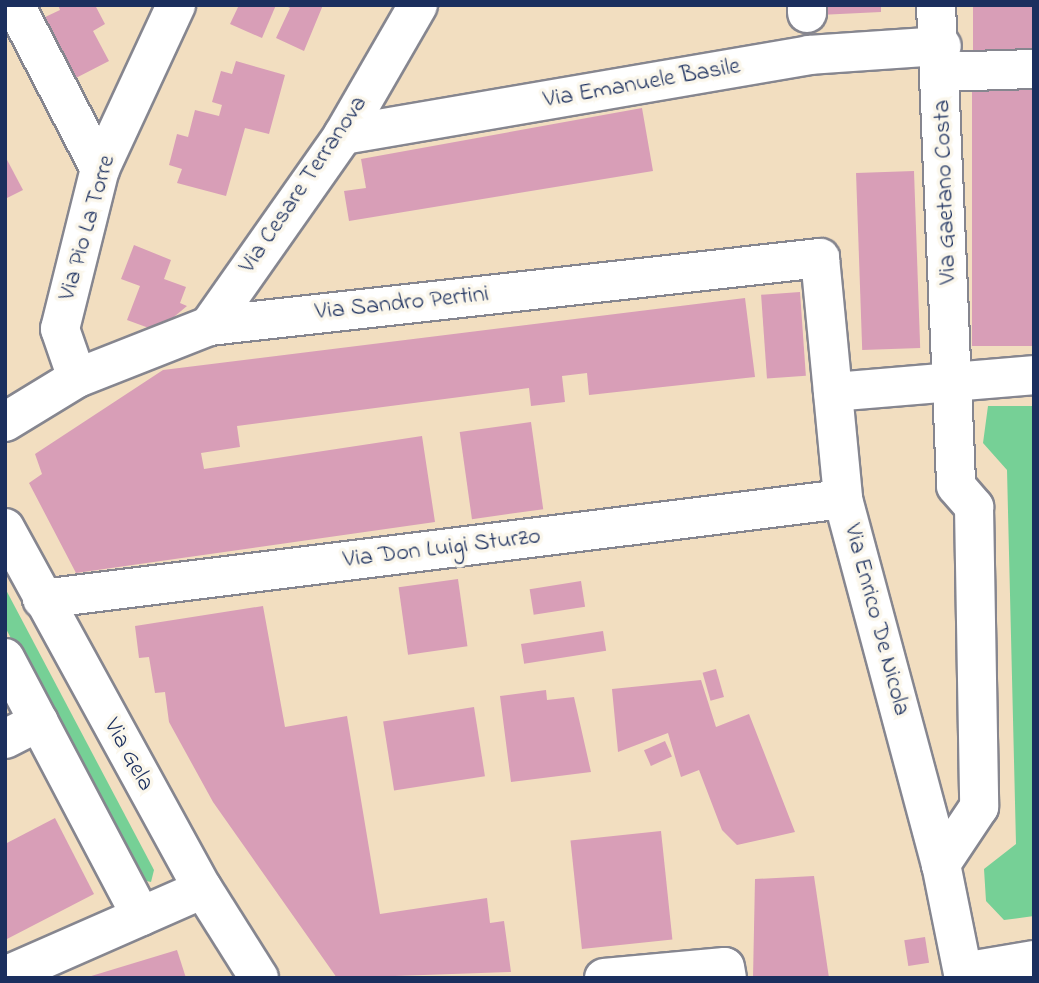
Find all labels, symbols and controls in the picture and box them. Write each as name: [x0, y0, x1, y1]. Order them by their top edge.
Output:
street label: Via Emanuele Basile: [541, 53, 743, 115]
street label: Via Cesare Terranova: [234, 91, 374, 279]
street label: Via Gaetano Costa: [928, 99, 964, 285]
street label: Via Pio La Torre: [54, 152, 122, 304]
street label: Via Sandro Pertini: [314, 281, 490, 327]
street label: Via Enrico De Nicola: [837, 521, 915, 719]
street label: Via Don Luigi Sturzo: [342, 523, 542, 575]
street label: Via Gela: [96, 714, 160, 796]

